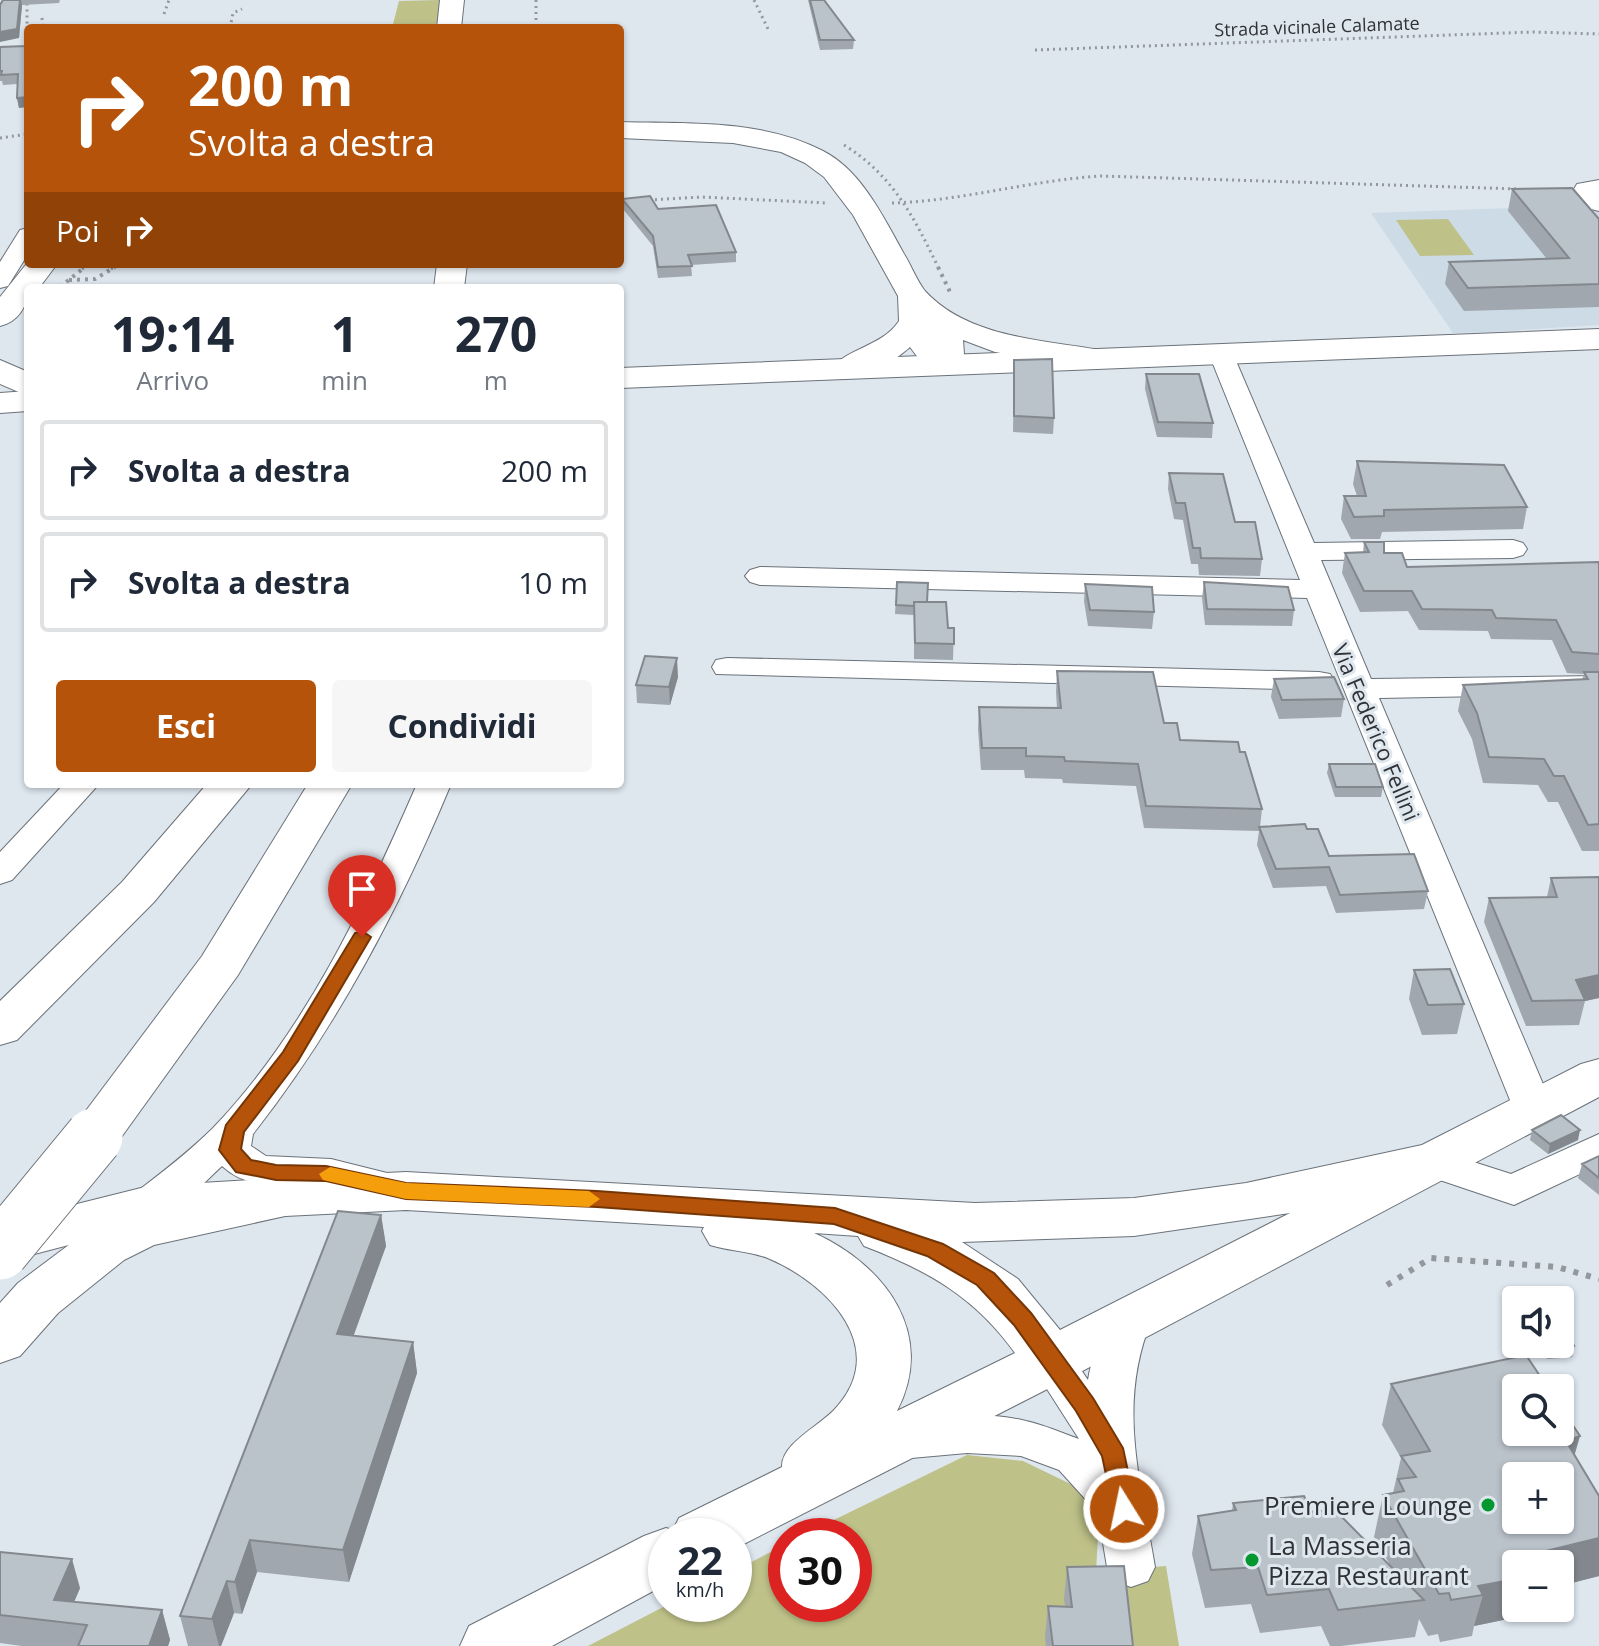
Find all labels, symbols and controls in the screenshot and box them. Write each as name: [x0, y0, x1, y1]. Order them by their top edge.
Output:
street label: Strada vicinale Calamate: [1214, 10, 1420, 42]
text: 200 m: [188, 46, 354, 122]
icon: right: [56, 56, 160, 160]
text: Svolta a destra: [188, 118, 435, 167]
icon: right: [116, 208, 160, 252]
text: Poi: [56, 210, 100, 251]
text: 19:14: [111, 301, 234, 366]
text: 1: [331, 301, 358, 366]
text: 270: [455, 301, 537, 366]
text: Arrivo: [136, 362, 209, 398]
text: min: [321, 362, 368, 398]
text: m: [484, 362, 508, 398]
icon: right: [60, 448, 104, 492]
text: Svolta a destra: [128, 450, 351, 491]
text: 200 m: [501, 450, 588, 491]
icon: right: [60, 560, 104, 604]
text: Svolta a destra: [128, 562, 351, 603]
text: 10 m: [518, 562, 588, 603]
street label: Via Federico Fellini: [1326, 639, 1428, 825]
button: Esci: [56, 680, 316, 772]
button: Condividi: [332, 680, 592, 772]
pin: [328, 855, 396, 937]
icon: arrive: [340, 867, 384, 911]
map controls: [1502, 1286, 1574, 1622]
button: sound: [1502, 1286, 1574, 1358]
button: search: [1502, 1374, 1574, 1446]
button: +: [1502, 1462, 1574, 1534]
position arrow: [1082, 1467, 1166, 1551]
place label: Premiere Lounge: [1264, 1487, 1472, 1523]
marker: Premiere Lounge: [1479, 1496, 1497, 1514]
speed limit sign: 30: [768, 1518, 872, 1622]
place label: La Masseria Pizza Restaurant: [1268, 1527, 1469, 1593]
text: 22: [677, 1532, 723, 1587]
button: −: [1502, 1550, 1574, 1622]
marker: La Masseria Pizza Restaurant: [1243, 1551, 1261, 1569]
text: km/h: [676, 1576, 724, 1603]

